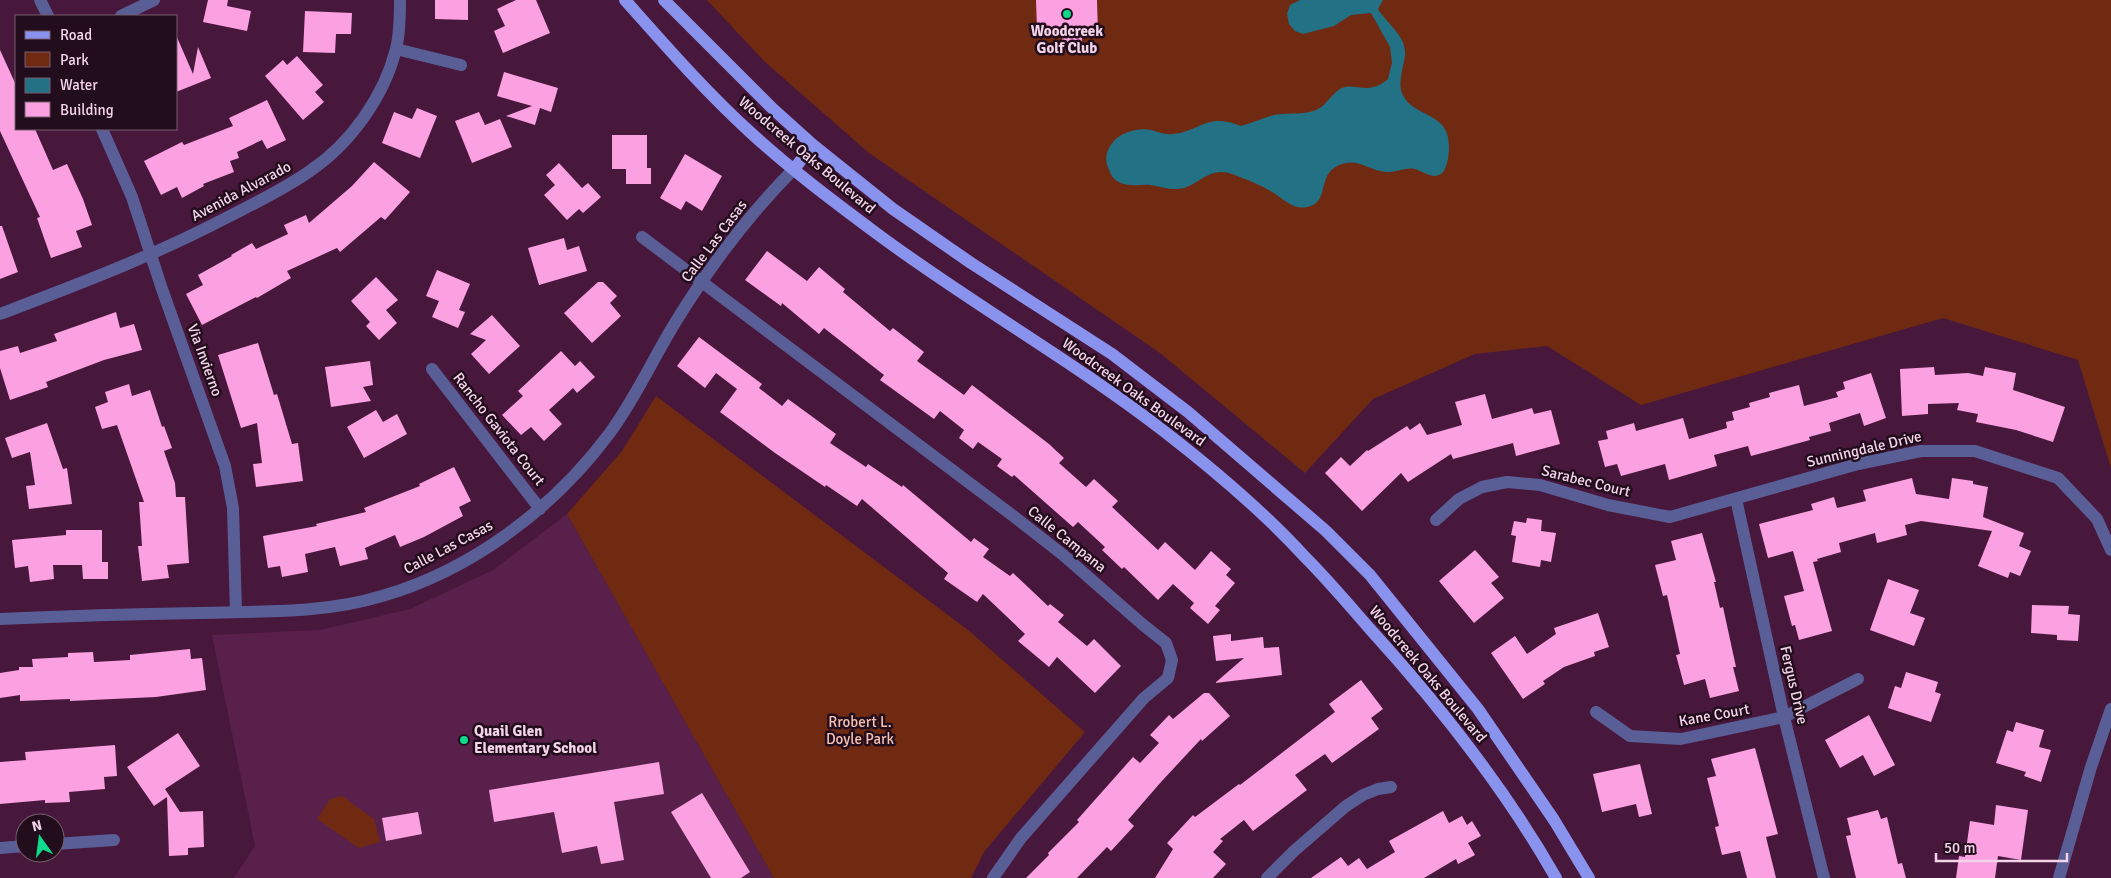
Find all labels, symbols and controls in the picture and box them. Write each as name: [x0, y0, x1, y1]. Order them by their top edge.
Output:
marker: Woodcreek Golf Club: [1061, 8, 1073, 20]
legend: [15, 15, 178, 130]
place label: Woodcreek Golf Club: [1031, 22, 1103, 57]
text: Road: [60, 26, 92, 44]
text: Park: [60, 51, 89, 69]
text: Water: [60, 76, 98, 94]
street label: Woodcreek Oaks Boulevard: [735, 93, 879, 218]
text: Building: [60, 101, 114, 119]
street label: Avenida Alvarado: [188, 157, 294, 225]
street label: Calle Las Casas: [677, 196, 751, 286]
street label: Via Invierno: [184, 321, 226, 399]
street label: Woodcreek Oaks Boulevard: [1059, 334, 1209, 450]
street label: Rancho Gaviota Court: [449, 369, 549, 489]
street label: Sunningdale Drive: [1805, 427, 1923, 471]
street label: Sarabec Court: [1540, 461, 1632, 501]
street label: Calle Campana: [1024, 502, 1110, 576]
street label: Calle Las Casas: [400, 516, 496, 578]
street label: Woodcreek Oaks Boulevard: [1366, 602, 1491, 746]
street label: Fergus Drive: [1776, 644, 1812, 726]
street label: Kane Court: [1677, 700, 1751, 730]
park label: Rrobert L. Doyle Park: [826, 713, 895, 748]
place label: Quail Glen Elementary School: [474, 722, 597, 757]
marker: Quail Glen Elementary School: [458, 734, 470, 746]
north arrow: [15, 813, 65, 863]
text: N: [30, 816, 44, 835]
scale bar: [1936, 830, 2067, 862]
text: 50 m: [1944, 839, 1975, 857]

